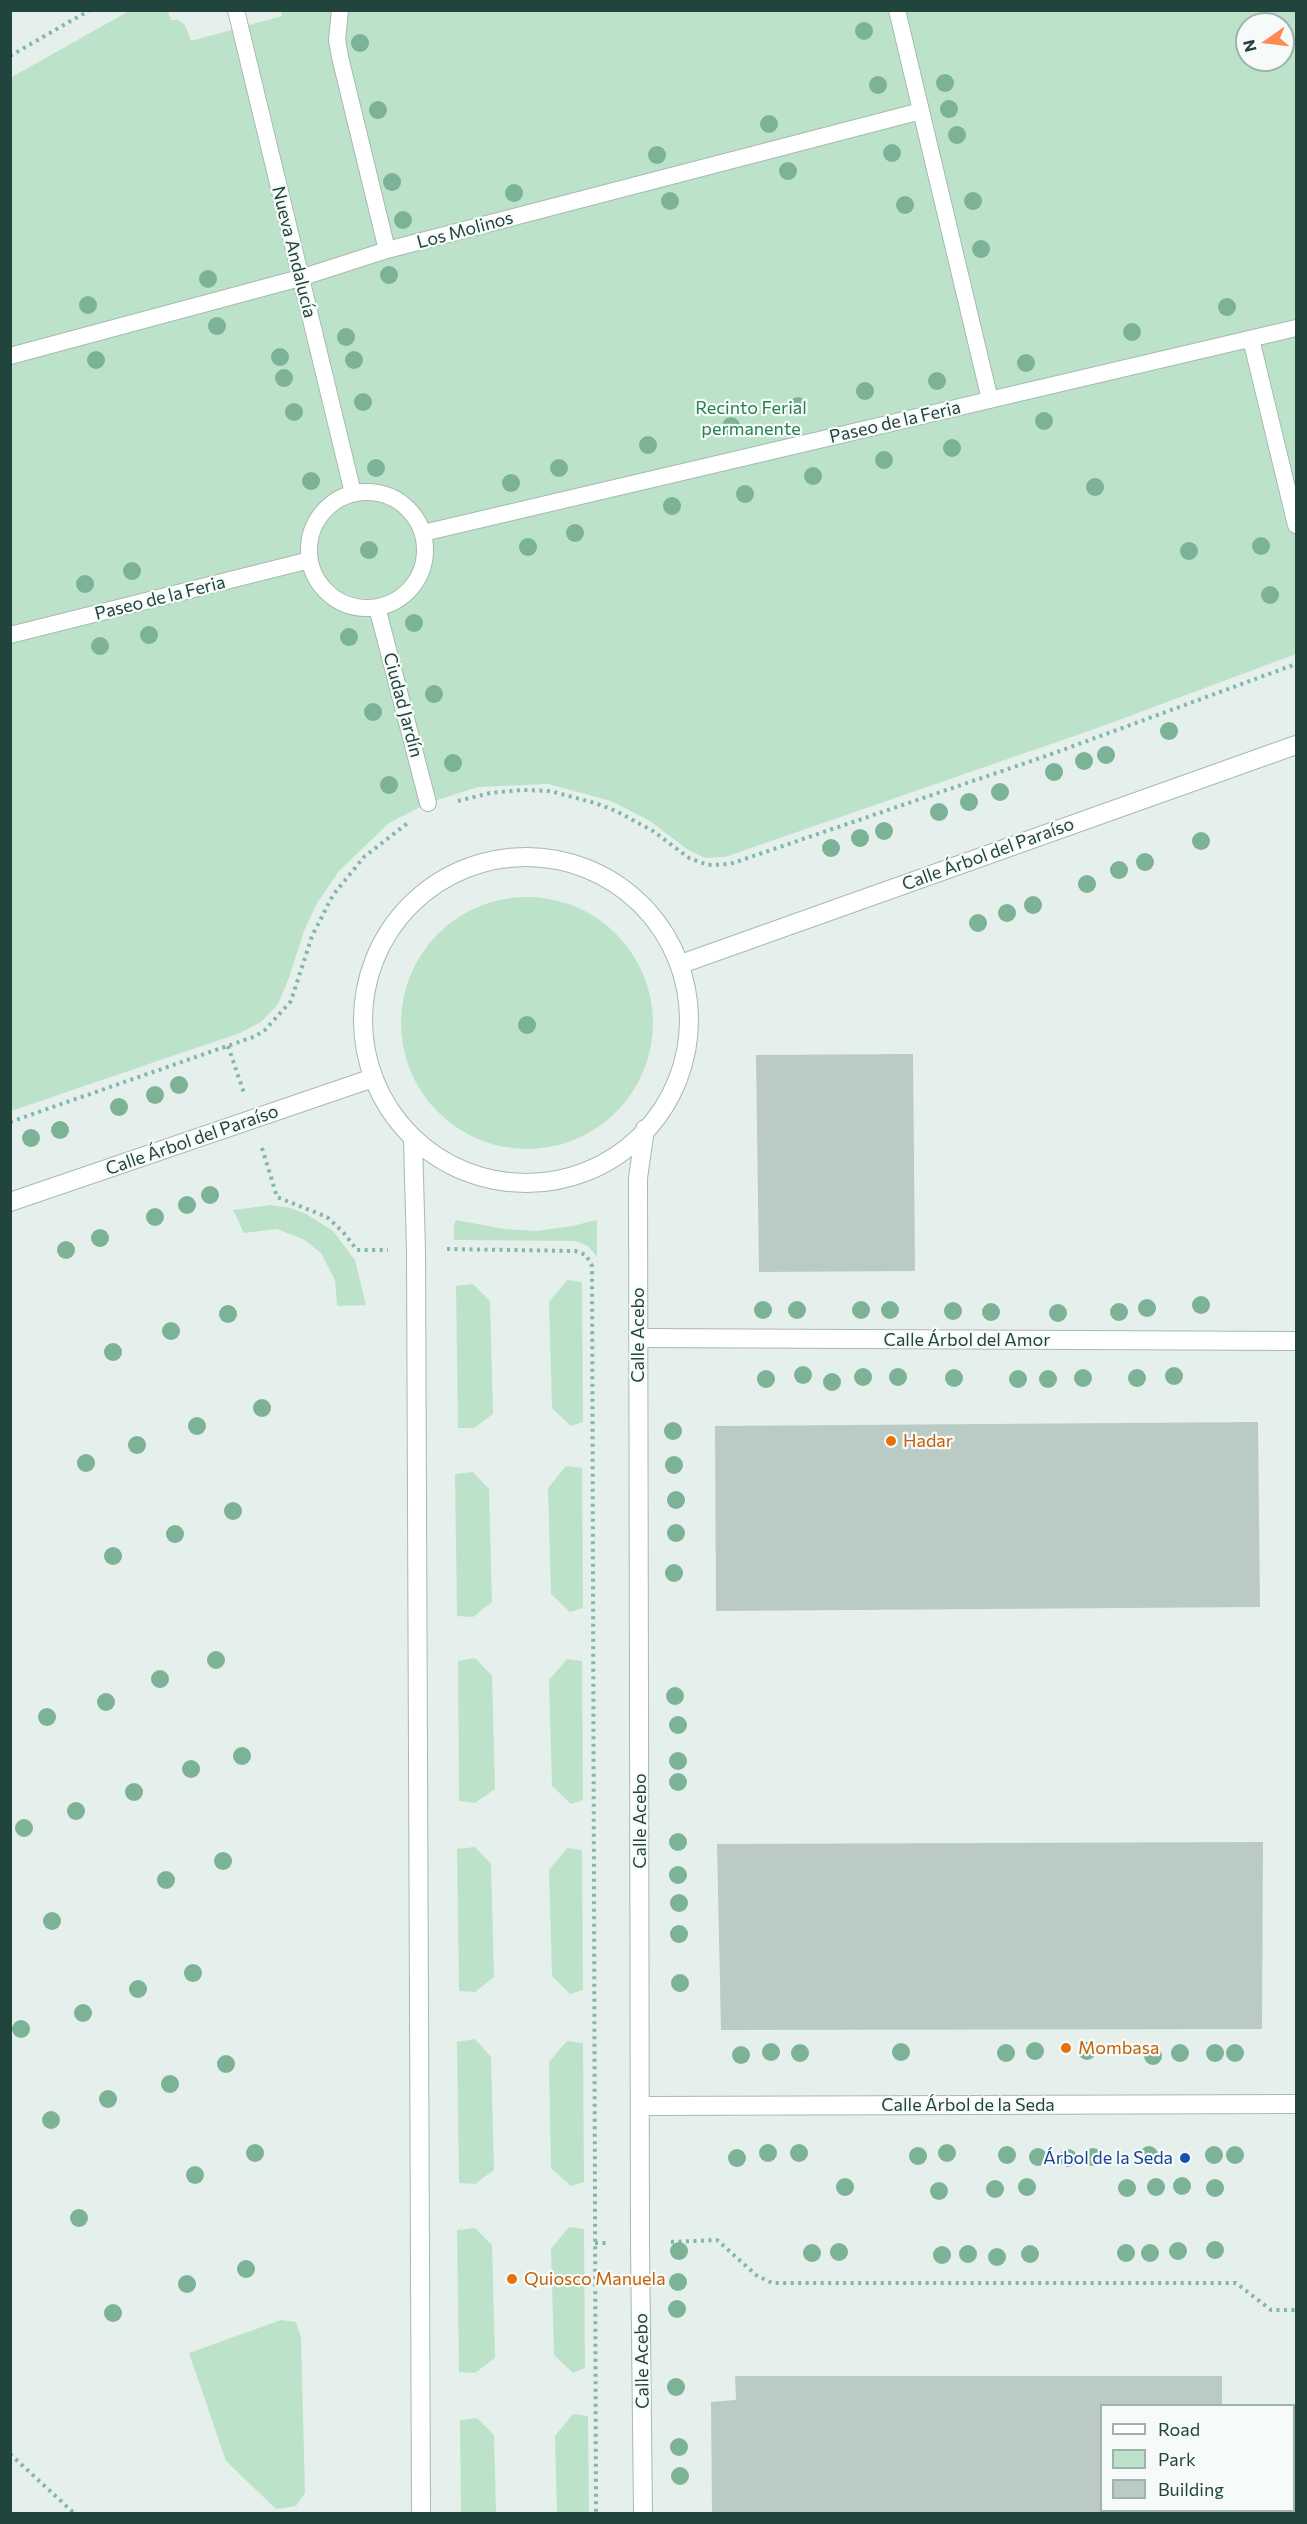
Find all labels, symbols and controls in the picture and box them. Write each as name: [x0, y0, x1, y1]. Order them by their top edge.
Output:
north arrow: [1235, 12, 1295, 72]
text: N: [1238, 38, 1260, 54]
street label: Nueva Andalucía: [267, 184, 321, 320]
street label: Los Molinos: [415, 207, 515, 253]
street label: Paseo de la Feria: [827, 396, 963, 448]
park label: Recinto Ferial permanente: [695, 397, 807, 440]
street label: Paseo de la Feria: [92, 571, 228, 625]
street label: Ciudad Jardín: [379, 650, 427, 760]
street label: Calle Árbol del Paraíso: [899, 813, 1077, 895]
street label: Calle Árbol del Paraíso: [103, 1100, 281, 1180]
street label: Calle Acebo: [627, 1287, 649, 1383]
street label: Calle Árbol del Amor: [884, 1329, 1050, 1351]
place label: Hadar: [903, 1430, 953, 1452]
marker: Hadar: [884, 1434, 898, 1448]
street label: Calle Acebo: [629, 1773, 651, 1869]
place label: Mombasa: [1078, 2037, 1159, 2059]
marker: Mombasa: [1059, 2041, 1073, 2055]
street label: Calle Árbol de la Seda: [881, 2094, 1055, 2116]
place label: Árbol de la Seda: [1043, 2147, 1173, 2169]
marker: Árbol de la Seda: [1178, 2151, 1192, 2165]
place label: Quiosco Manuela: [524, 2268, 666, 2290]
marker: Quiosco Manuela: [505, 2272, 519, 2286]
street label: Calle Acebo: [630, 2313, 654, 2409]
legend: [1100, 2404, 1295, 2512]
text: Road: [1158, 2418, 1200, 2440]
text: Park: [1158, 2448, 1196, 2470]
text: Building: [1158, 2478, 1224, 2500]

